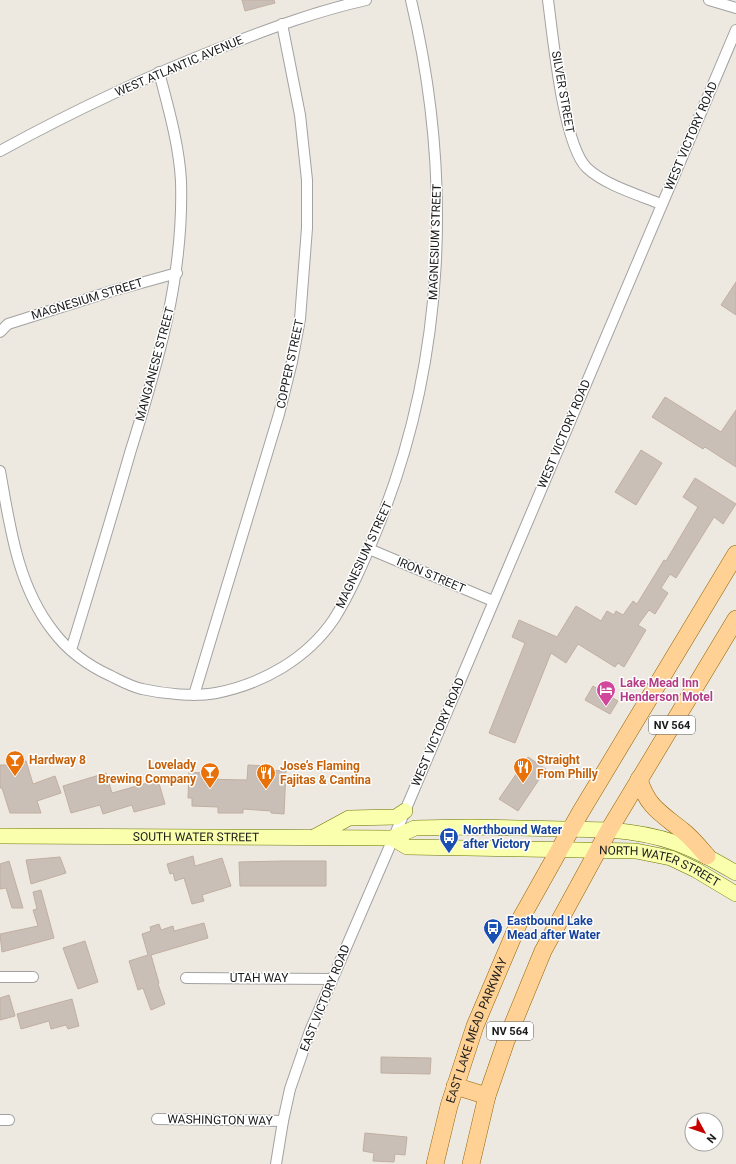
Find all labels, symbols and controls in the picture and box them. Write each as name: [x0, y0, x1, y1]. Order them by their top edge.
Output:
street label: WEST ATLANTIC AVENUE: [113, 33, 245, 99]
street label: SILVER STREET: [549, 50, 577, 134]
street label: WEST VICTORY ROAD: [662, 79, 720, 193]
street label: MAGNESIUM STREET: [426, 184, 444, 300]
street label: MAGNESIUM STREET: [29, 275, 145, 323]
street label: MANGANESE STREET: [133, 305, 177, 423]
street label: COPPER STREET: [274, 318, 306, 410]
street label: WEST VICTORY ROAD: [535, 377, 593, 491]
street label: MAGNESIUM STREET: [333, 499, 395, 611]
street label: IRON STREET: [395, 554, 467, 596]
street label: WEST VICTORY ROAD: [409, 675, 467, 789]
place label: Lake Mead Inn Henderson Motel: [620, 676, 713, 704]
hotel icon: Lake Mead Inn Henderson Motel: [595, 679, 617, 707]
road number: NV 564: [649, 716, 695, 734]
bar icon: Hardway 8: [4, 749, 26, 777]
place label: Hardway 8: [29, 753, 86, 767]
place label: Straight From Philly: [537, 753, 599, 781]
restaurant icon: Straight From Philly: [512, 756, 534, 784]
place label: Lovelady Brewing Company: [98, 758, 197, 786]
place label: Jose’s Flaming Fajitas & Cantina: [280, 759, 372, 787]
bar icon: Lovelady Brewing Company: [199, 761, 221, 789]
restaurant icon: Jose’s Flaming Fajitas & Cantina: [255, 762, 277, 790]
place label: Northbound Water after Victory: [463, 823, 563, 851]
bus stop icon: Northbound Water after Victory: [438, 826, 460, 854]
street label: SOUTH WATER STREET: [133, 830, 259, 844]
street label: NORTH WATER STREET: [599, 843, 722, 890]
place label: Eastbound Lake Mead after Water: [507, 914, 601, 942]
bus stop icon: Eastbound Lake Mead after Water: [482, 917, 504, 945]
street label: EAST VICTORY ROAD: [297, 942, 353, 1053]
street label: EAST LAKE MEAD PARKWAY: [443, 955, 510, 1105]
street label: UTAH WAY: [230, 971, 289, 985]
road number: NV 564: [487, 1022, 533, 1040]
street label: WASHINGTON WAY: [167, 1112, 274, 1128]
north arrow: [684, 1112, 724, 1152]
text: N: [704, 1131, 719, 1145]

